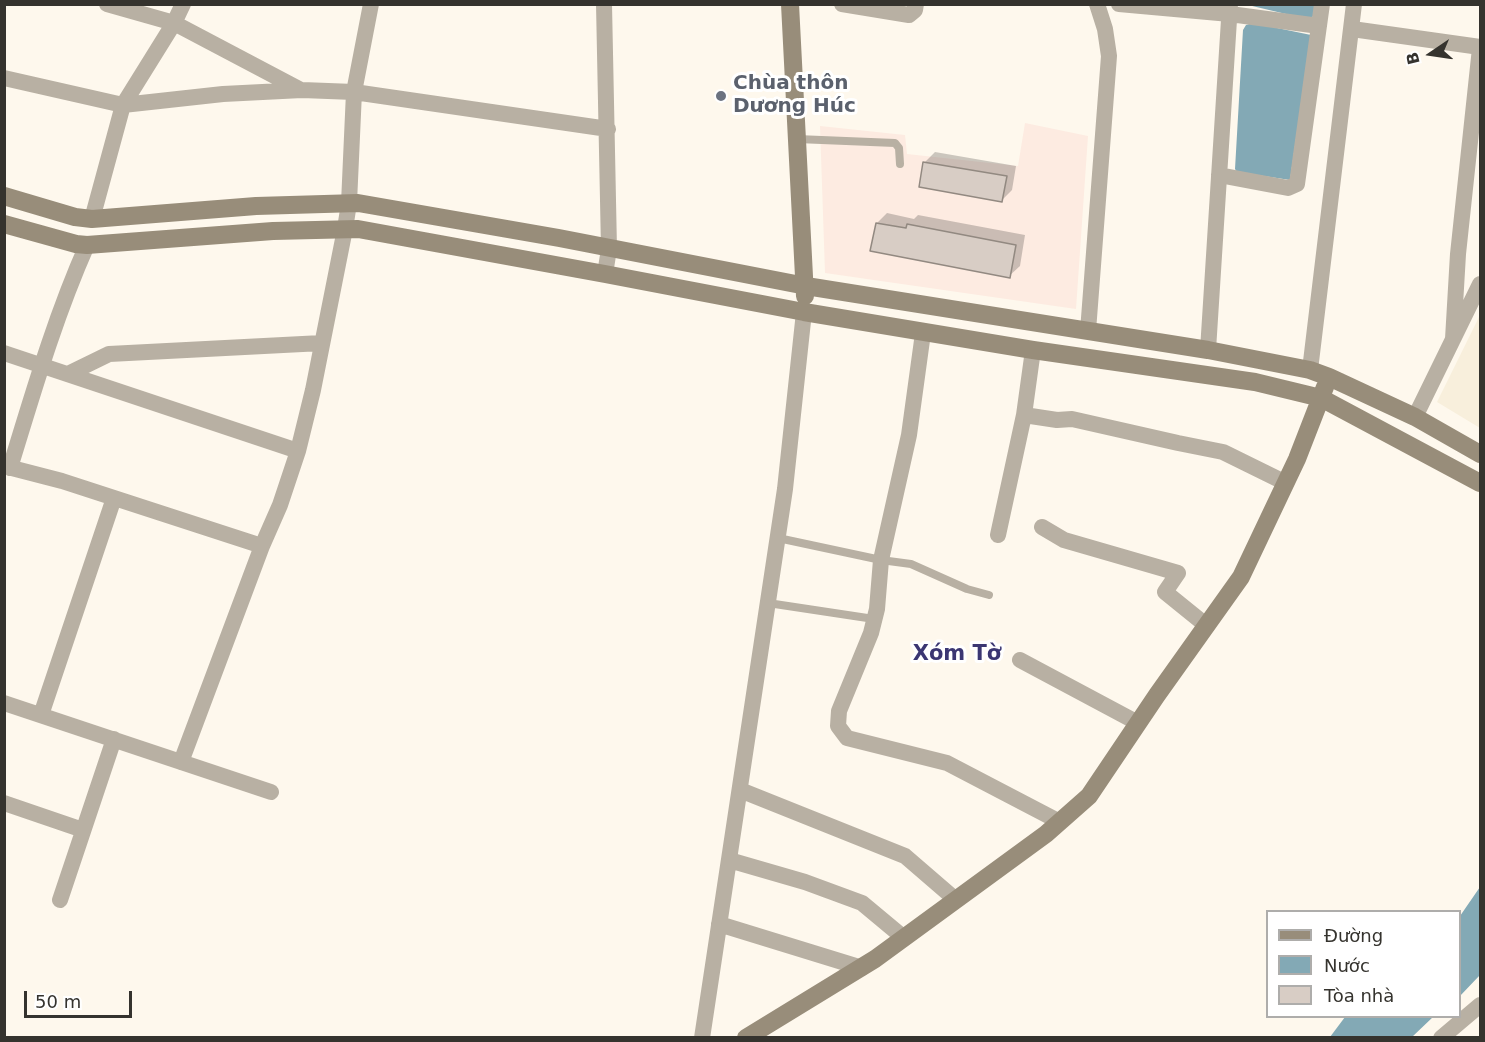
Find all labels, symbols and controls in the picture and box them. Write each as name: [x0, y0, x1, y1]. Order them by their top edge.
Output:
north arrow: [1401, 24, 1461, 84]
text: B: [1402, 50, 1424, 66]
place label: Chùa thôn Dương Húc: [733, 72, 856, 119]
marker: Chùa thôn Dương Húc: [714, 89, 728, 103]
district label: Xóm Tờ: [913, 642, 1001, 668]
legend: [1266, 910, 1461, 1018]
text: Đường: [1324, 925, 1383, 946]
text: Nước: [1324, 955, 1370, 976]
scale bar: [27, 979, 135, 1017]
text: Tòa nhà: [1324, 985, 1394, 1006]
text: 50 m: [35, 991, 81, 1012]

